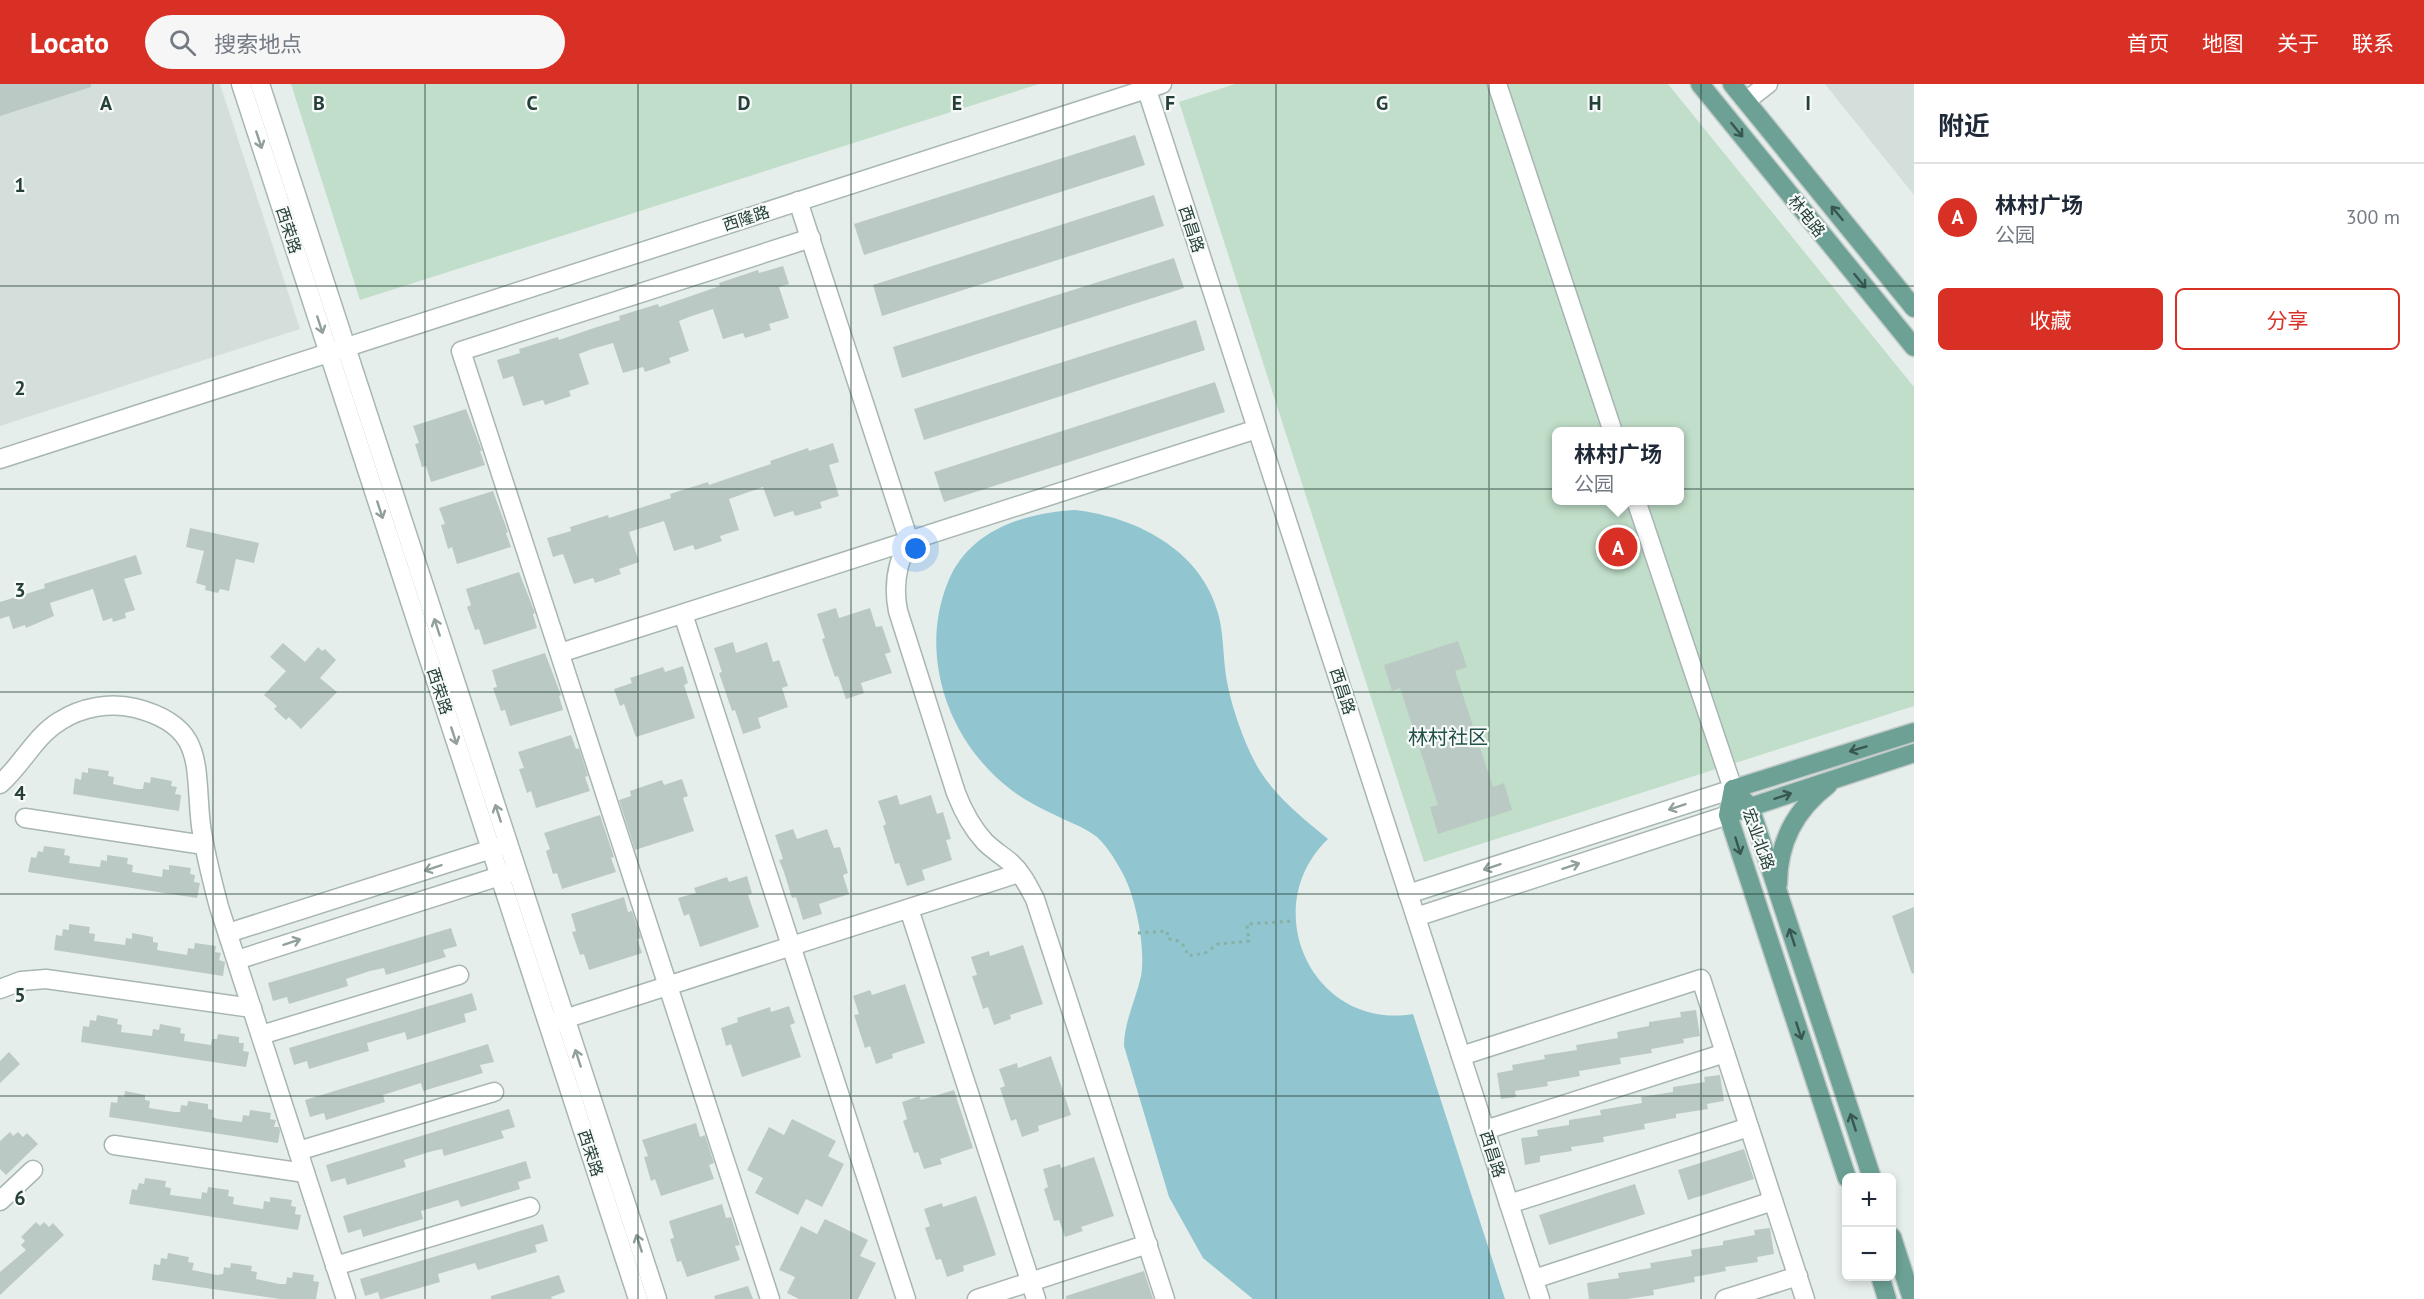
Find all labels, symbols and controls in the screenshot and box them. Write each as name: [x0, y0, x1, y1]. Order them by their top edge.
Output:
search box: [145, 15, 565, 69]
text: Locato: [30, 24, 109, 61]
icon: search: [166, 26, 199, 59]
text: 搜索地点: [214, 30, 302, 58]
text: 首页: [2127, 30, 2169, 57]
text: 地图: [2202, 30, 2244, 57]
text: 关于: [2277, 30, 2319, 57]
text: 联系: [2352, 30, 2394, 57]
text: A: [100, 90, 113, 116]
text: B: [313, 90, 325, 116]
text: C: [526, 90, 538, 116]
text: D: [738, 90, 751, 116]
text: E: [952, 90, 962, 116]
text: F: [1165, 90, 1175, 116]
text: G: [1376, 90, 1388, 116]
text: H: [1588, 90, 1602, 116]
text: I: [1805, 90, 1811, 116]
text: 附近: [1938, 109, 1990, 142]
one-way arrow: [1731, 121, 1744, 137]
one-way arrow: [254, 130, 265, 149]
text: 1: [14, 172, 26, 198]
street label: 林电路: [1784, 191, 1830, 241]
text: 林村广场: [1995, 191, 2083, 219]
street label: 西隆路: [720, 201, 772, 235]
street label: 西昌路: [1175, 203, 1209, 255]
street label: 西荣路: [272, 204, 306, 256]
text: A: [1951, 204, 1964, 230]
text: 300 m: [2346, 204, 2400, 230]
one-way arrow: [1831, 206, 1844, 222]
text: 公园: [1995, 222, 2035, 248]
one-way arrow: [1854, 273, 1867, 289]
button: 收藏: [1938, 288, 2163, 350]
button: 分享: [2175, 288, 2400, 350]
one-way arrow: [315, 315, 326, 334]
text: 2: [14, 375, 26, 401]
popup: [1552, 427, 1684, 505]
text: 林村广场: [1574, 440, 1662, 468]
text: 公园: [1574, 471, 1614, 497]
one-way arrow: [376, 500, 387, 519]
pin: A: [1598, 524, 1638, 570]
your location: [901, 534, 930, 563]
text: 3: [14, 577, 26, 603]
one-way arrow: [431, 619, 442, 637]
street label: 西荣路: [423, 665, 457, 717]
street label: 西昌路: [1326, 665, 1360, 717]
district label: 林村社区: [1408, 724, 1488, 750]
one-way arrow: [449, 726, 460, 745]
one-way arrow: [1849, 744, 1868, 755]
text: 4: [14, 780, 26, 806]
one-way arrow: [1774, 789, 1792, 800]
one-way arrow: [1668, 802, 1687, 813]
one-way arrow: [492, 804, 503, 823]
street label: 宏业北路: [1739, 806, 1779, 872]
one-way arrow: [1733, 836, 1744, 855]
one-way arrow: [1561, 860, 1580, 871]
one-way arrow: [1483, 862, 1502, 873]
one-way arrow: [424, 863, 443, 874]
one-way arrow: [1786, 928, 1797, 947]
one-way arrow: [282, 936, 301, 947]
text: 5: [14, 982, 26, 1008]
one-way arrow: [1794, 1021, 1805, 1040]
one-way arrow: [572, 1049, 583, 1068]
one-way arrow: [1847, 1113, 1858, 1132]
street label: 西荣路: [574, 1127, 608, 1179]
street label: 西昌路: [1476, 1128, 1510, 1180]
map controls: [1842, 1173, 1896, 1281]
button: +: [1842, 1173, 1896, 1227]
text: 6: [14, 1185, 26, 1211]
button: −: [1842, 1227, 1896, 1281]
one-way arrow: [633, 1234, 644, 1253]

